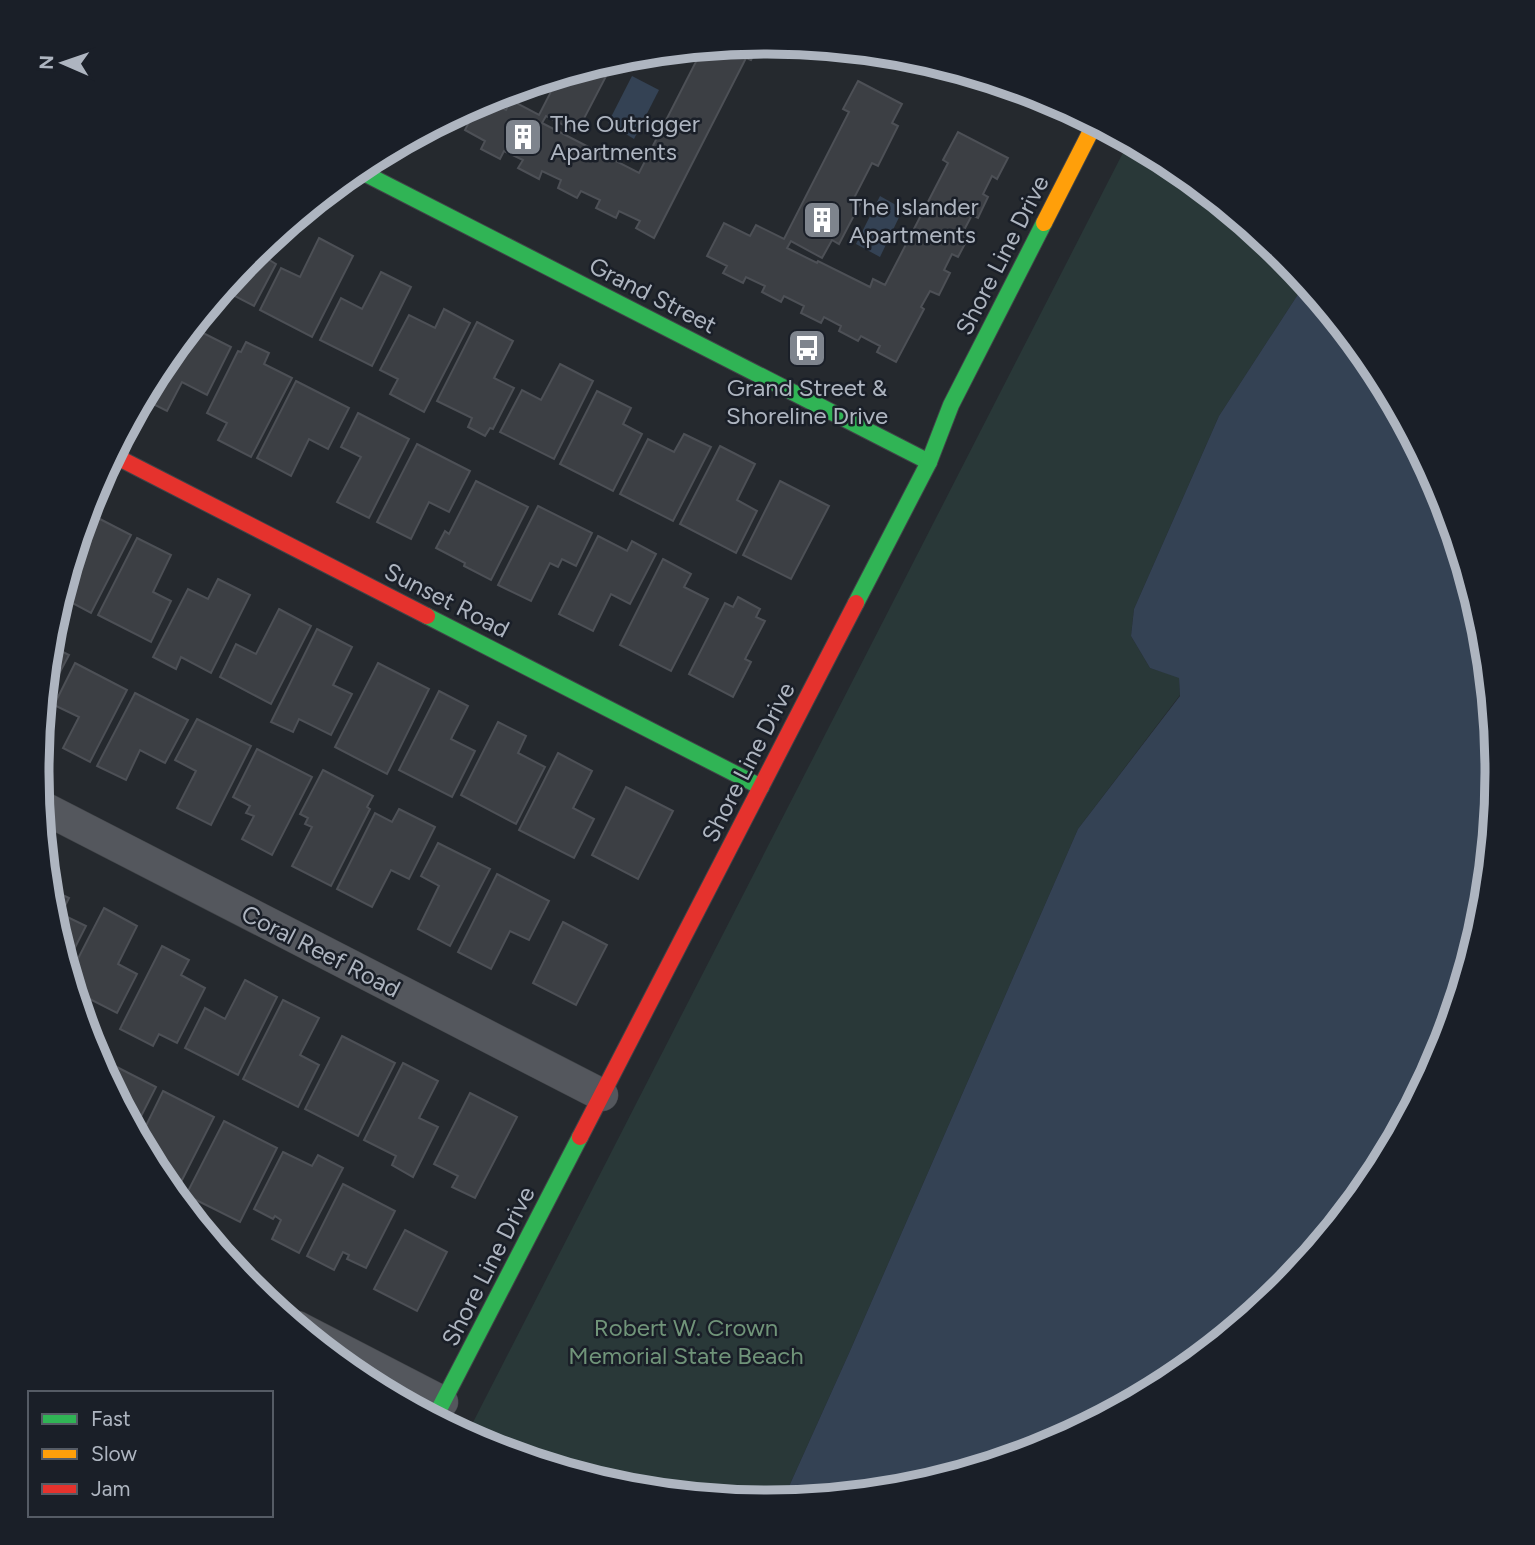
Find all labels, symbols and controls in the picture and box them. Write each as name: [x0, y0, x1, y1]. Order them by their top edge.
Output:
north arrow: [28, 28, 98, 98]
text: N: [35, 55, 58, 70]
place label: The Outrigger Apartments: [550, 109, 700, 166]
building icon: The Outrigger Apartments: [502, 116, 544, 158]
street label: Shore Line Drive: [949, 170, 1055, 340]
place label: The Islander Apartments: [849, 192, 979, 249]
building icon: The Islander Apartments: [801, 199, 843, 241]
street label: Grand Street: [584, 250, 722, 340]
bus stop icon: Grand Street & Shoreline Drive: [786, 327, 828, 369]
place label: Grand Street & Shoreline Drive: [726, 373, 888, 430]
street label: Sunset Road: [380, 556, 514, 644]
street label: Shore Line Drive: [695, 677, 801, 847]
street label: Coral Reef Road: [237, 899, 405, 1003]
street label: Shore Line Drive: [435, 1181, 541, 1351]
park label: Robert W. Crown Memorial State Beach: [568, 1313, 804, 1370]
legend: [28, 1391, 273, 1517]
text: Fast: [91, 1406, 131, 1431]
text: Slow: [91, 1441, 137, 1466]
text: Jam: [91, 1476, 130, 1501]

